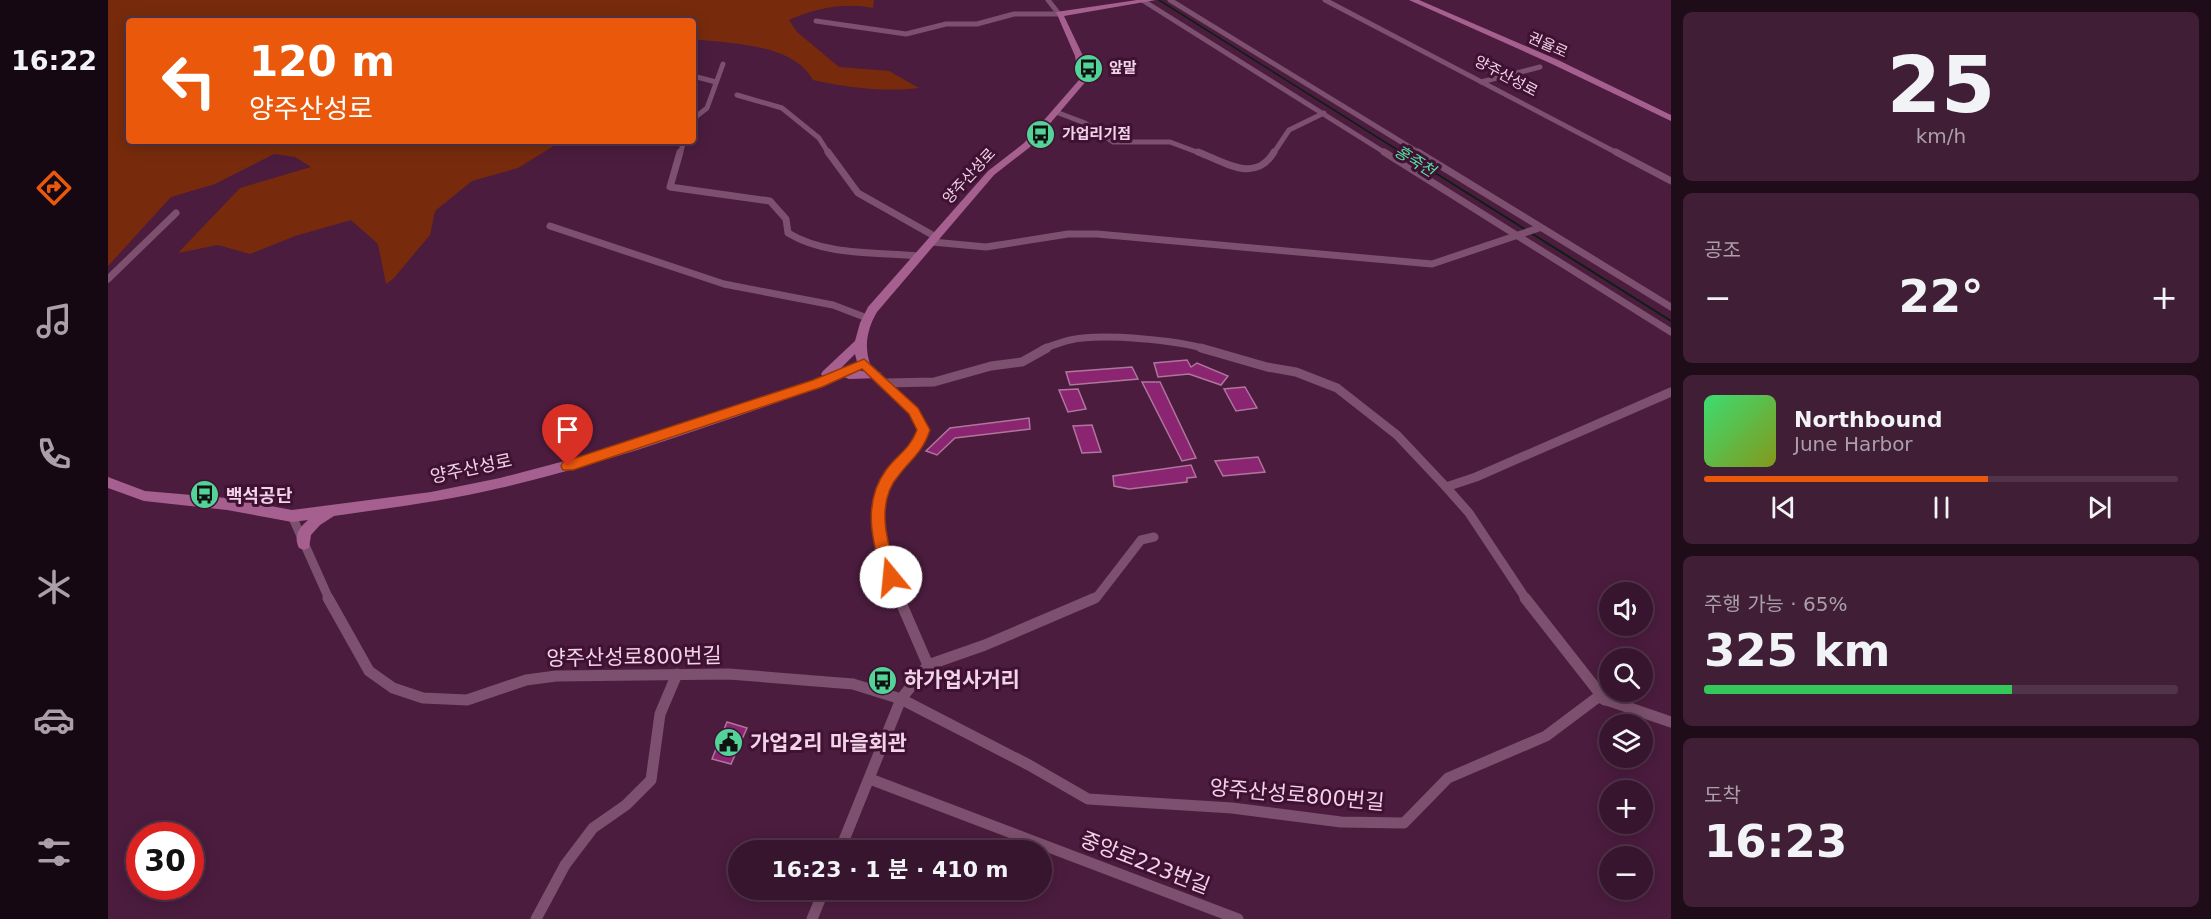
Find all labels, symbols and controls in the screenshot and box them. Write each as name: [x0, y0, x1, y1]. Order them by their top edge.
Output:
street label: 권율로: [1525, 28, 1571, 62]
text: 120 m: [249, 37, 395, 86]
text: 25: [1887, 40, 1995, 130]
icon: left: [150, 42, 228, 120]
text: 16:22: [11, 45, 97, 76]
bus stop icon: 앞말: [1072, 52, 1104, 84]
street label: 양주산성로: [1471, 52, 1541, 100]
place label: 앞말: [1109, 59, 1137, 77]
text: 양주산성로: [249, 93, 373, 124]
bus stop icon: 가업리기점: [1025, 118, 1057, 150]
text: km/h: [1916, 124, 1966, 148]
place label: 가업리기점: [1062, 125, 1131, 143]
water label: 홍죽천: [1391, 141, 1441, 182]
street label: 양주산성로: [939, 145, 999, 207]
icon: directions: [33, 167, 75, 209]
text: 공조: [1704, 238, 1741, 262]
text: 22°: [1898, 270, 1984, 323]
text: −: [1704, 278, 1732, 317]
text: +: [2150, 278, 2178, 317]
icon: music: [33, 300, 75, 342]
pin: [542, 404, 593, 466]
text: Northbound: [1794, 407, 1943, 432]
icon: arrive: [551, 413, 584, 446]
text: June Harbor: [1794, 432, 1913, 456]
icon: phone: [33, 433, 75, 475]
street label: 양주산성로: [428, 449, 514, 487]
bus stop icon: 백석공단: [189, 479, 221, 511]
place label: 백석공단: [226, 485, 293, 506]
icon: previous: [1767, 491, 1800, 524]
icon: pause: [1925, 491, 1958, 524]
icon: next: [2083, 491, 2116, 524]
position arrow: [859, 545, 923, 609]
icon: climate: [33, 566, 75, 608]
map controls: [1599, 582, 1653, 900]
button: sound: [1599, 582, 1653, 636]
text: 주행 가능 · 65%: [1704, 592, 1847, 616]
text: 325 km: [1704, 624, 1890, 677]
street label: 양주산성로800번길: [546, 643, 722, 671]
button: search: [1599, 648, 1653, 702]
bus stop icon: 하가업사거리: [867, 664, 899, 696]
place label: 하가업사거리: [904, 668, 1020, 692]
icon: car: [33, 699, 75, 741]
button: layers: [1599, 714, 1653, 768]
public building icon: 가업2리 마을회관: [713, 727, 745, 759]
place label: 가업2리 마을회관: [750, 731, 907, 755]
street label: 양주산성로800번길: [1209, 775, 1385, 815]
button: +: [1599, 780, 1653, 834]
text: 도착: [1704, 783, 1741, 807]
text: 16:23: [1704, 815, 1847, 868]
speed limit sign: 30: [126, 822, 204, 900]
street label: 중앙로223번길: [1077, 827, 1213, 899]
icon: filters: [33, 831, 75, 873]
button: −: [1599, 846, 1653, 900]
text: 16:23 · 1 분 · 410 m: [771, 857, 1009, 882]

